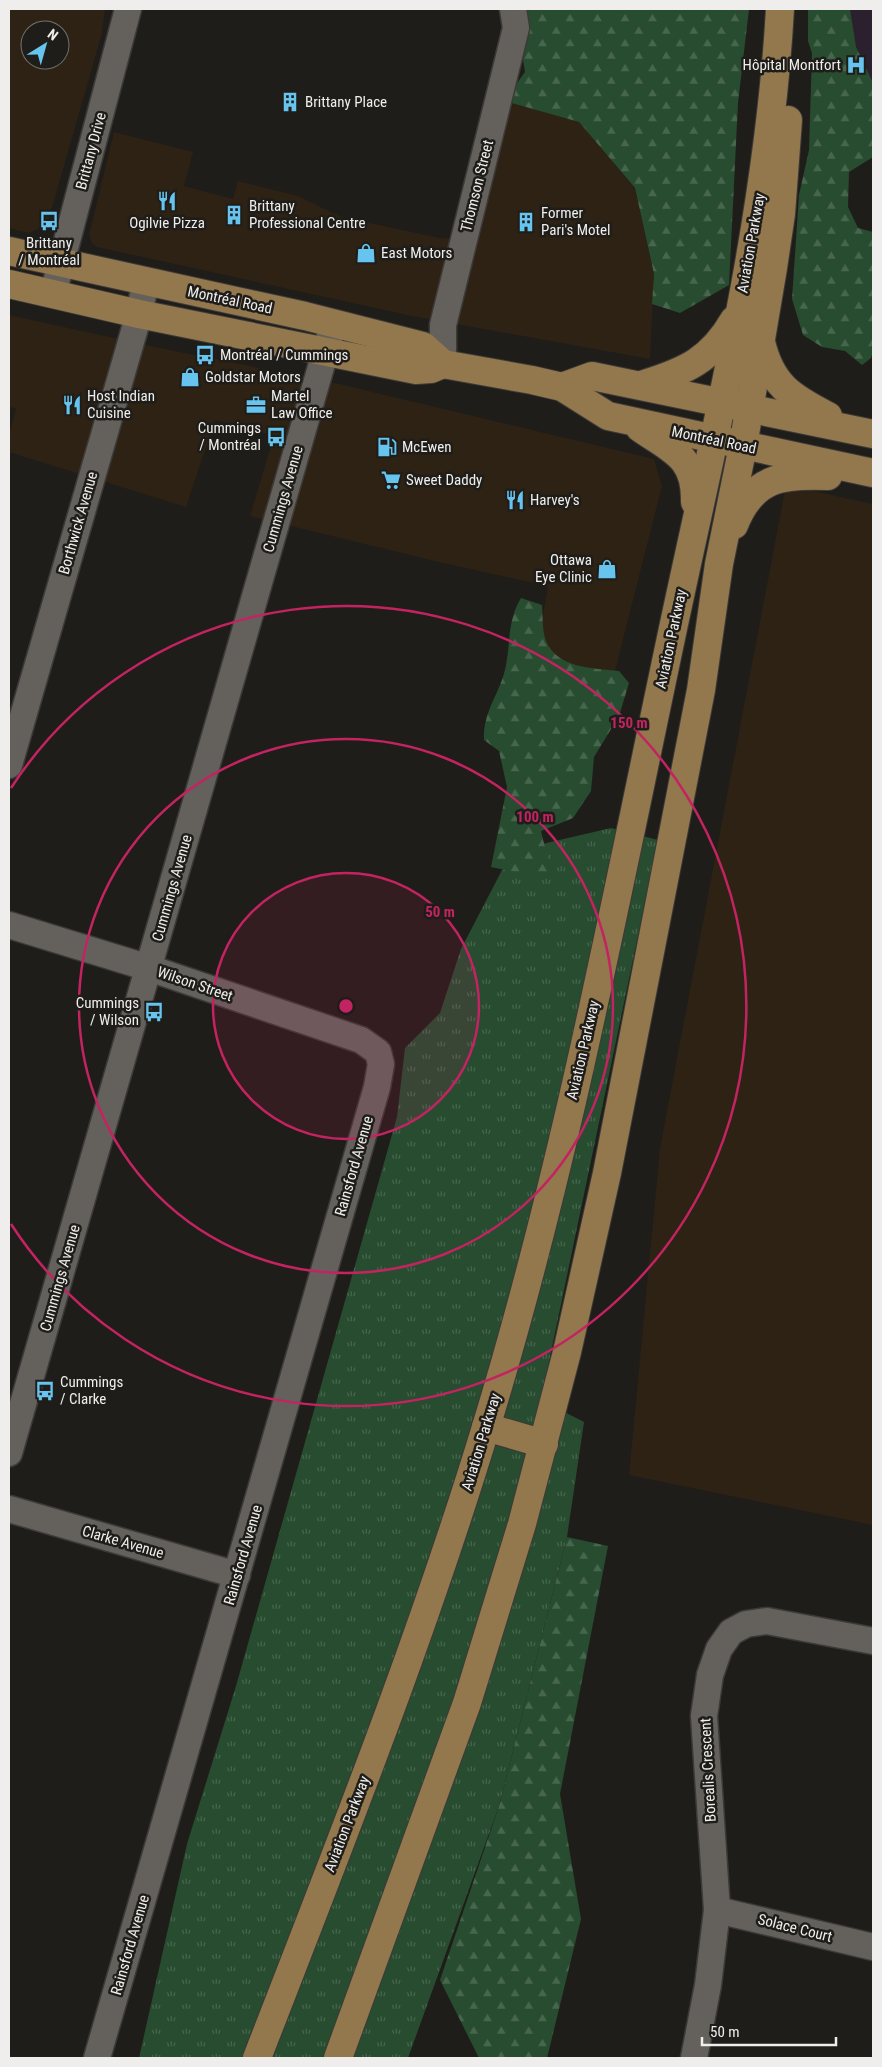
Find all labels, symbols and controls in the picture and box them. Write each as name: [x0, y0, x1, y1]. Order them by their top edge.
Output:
north arrow: [20, 20, 70, 70]
text: N: [45, 26, 61, 44]
hospital icon: Hôpital Montfort: [845, 54, 867, 76]
place label: Hôpital Montfort: [743, 56, 841, 74]
building icon: Brittany Place: [279, 91, 301, 113]
place label: Brittany Place: [305, 93, 387, 111]
street label: Brittany Drive: [72, 110, 110, 192]
street label: Thomson Street: [457, 138, 497, 234]
restaurant icon: Ogilvie Pizza: [156, 190, 178, 212]
street label: Aviation Parkway: [733, 192, 769, 294]
place label: Brittany Professional Centre: [249, 197, 366, 232]
building icon: Brittany Professional Centre: [223, 204, 245, 226]
place label: Former Pari's Motel: [541, 204, 611, 239]
bus stop icon: Brittany / Montréal: [38, 210, 60, 232]
building icon: Former Pari's Motel: [515, 211, 537, 233]
place label: Ogilvie Pizza: [129, 214, 205, 232]
place label: Brittany / Montréal: [18, 234, 80, 269]
shop icon: East Motors: [355, 242, 377, 264]
place label: East Motors: [381, 244, 453, 262]
street label: Montréal Road: [186, 282, 274, 318]
bus stop icon: Montréal / Cummings: [194, 344, 216, 366]
place label: Montréal / Cummings: [220, 346, 349, 364]
shop icon: Goldstar Motors: [179, 366, 201, 388]
place label: Goldstar Motors: [205, 368, 301, 386]
place label: Host Indian Cuisine: [87, 387, 155, 422]
place label: Martel Law Office: [271, 387, 333, 422]
restaurant icon: Host Indian Cuisine: [61, 394, 83, 416]
office icon: Martel Law Office: [245, 394, 267, 416]
place label: Cummings / Montréal: [198, 419, 261, 454]
street label: Montréal Road: [670, 422, 758, 458]
bus stop icon: Cummings / Montréal: [265, 426, 287, 448]
fuel station icon: McEwen: [376, 436, 398, 458]
place label: McEwen: [402, 438, 452, 456]
street label: Cummings Avenue: [259, 444, 307, 554]
supermarket icon: Sweet Daddy: [380, 469, 402, 491]
street label: Borthwick Avenue: [55, 470, 101, 576]
place label: Sweet Daddy: [406, 471, 482, 489]
restaurant icon: Harvey's: [504, 489, 526, 511]
place label: Harvey's: [530, 491, 580, 509]
place label: Ottawa Eye Clinic: [535, 551, 592, 586]
shop icon: Ottawa Eye Clinic: [596, 558, 618, 580]
street label: Aviation Parkway: [652, 588, 690, 690]
text: 150 m: [610, 714, 648, 732]
text: 100 m: [516, 808, 554, 826]
street label: Cummings Avenue: [148, 833, 196, 943]
text: 50 m: [425, 903, 455, 921]
street label: Wilson Street: [155, 963, 235, 1005]
place label: Cummings / Wilson: [76, 994, 139, 1029]
centre of rings: [337, 997, 355, 1015]
street label: Aviation Parkway: [563, 999, 603, 1101]
bus stop icon: Cummings / Wilson: [143, 1001, 165, 1023]
street label: Rainsford Avenue: [331, 1114, 377, 1218]
street label: Cummings Avenue: [36, 1223, 84, 1333]
place label: Cummings / Clarke: [60, 1373, 123, 1408]
bus stop icon: Cummings / Clarke: [34, 1380, 56, 1402]
street label: Aviation Parkway: [458, 1391, 504, 1493]
street label: Rainsford Avenue: [220, 1503, 266, 1607]
street label: Clarke Avenue: [80, 1522, 166, 1562]
street label: Borealis Crescent: [696, 1718, 720, 1822]
street label: Aviation Parkway: [320, 1774, 374, 1874]
street label: Rainsford Avenue: [107, 1893, 153, 1997]
street label: Solace Court: [756, 1910, 834, 1946]
scale bar: [702, 2014, 836, 2046]
text: 50 m: [710, 2023, 740, 2041]

